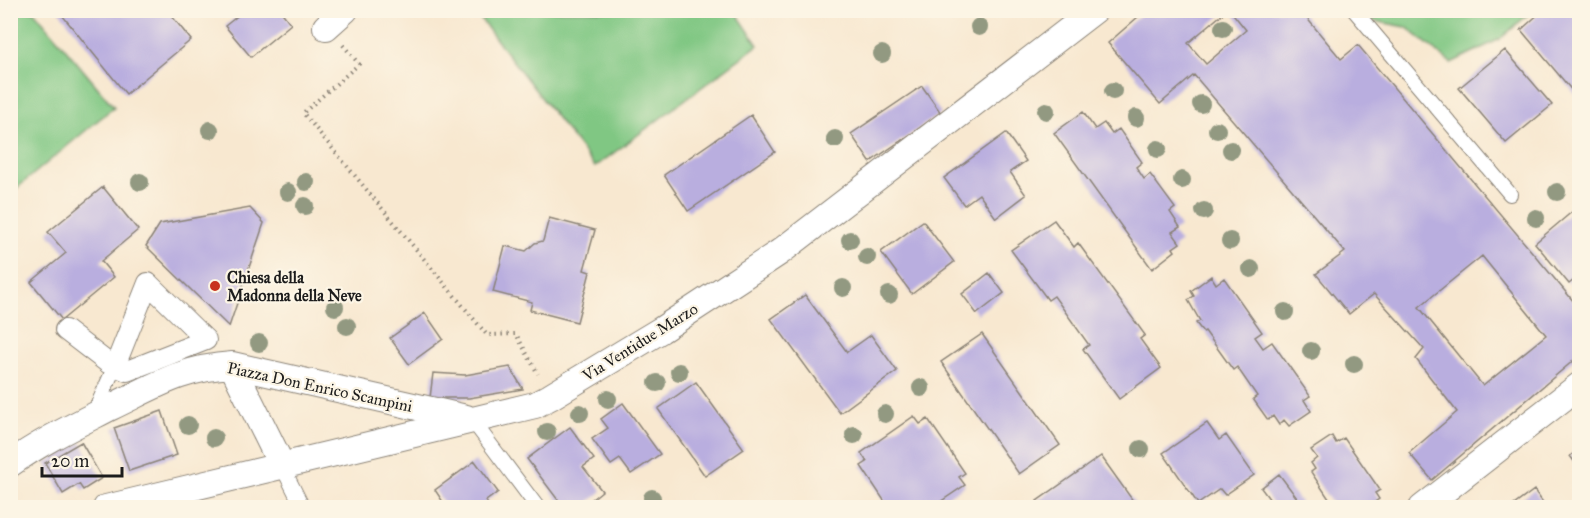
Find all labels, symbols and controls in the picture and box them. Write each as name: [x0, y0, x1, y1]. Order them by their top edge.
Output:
place label: Chiesa della Madonna della Neve: [227, 268, 362, 305]
marker: Chiesa della Madonna della Neve: [208, 279, 222, 293]
street label: Via Ventidue Marzo: [578, 299, 701, 386]
street label: Piazza Don Enrico Scampini: [226, 358, 415, 416]
scale bar: [42, 440, 122, 478]
text: 20 m: [51, 450, 89, 472]

